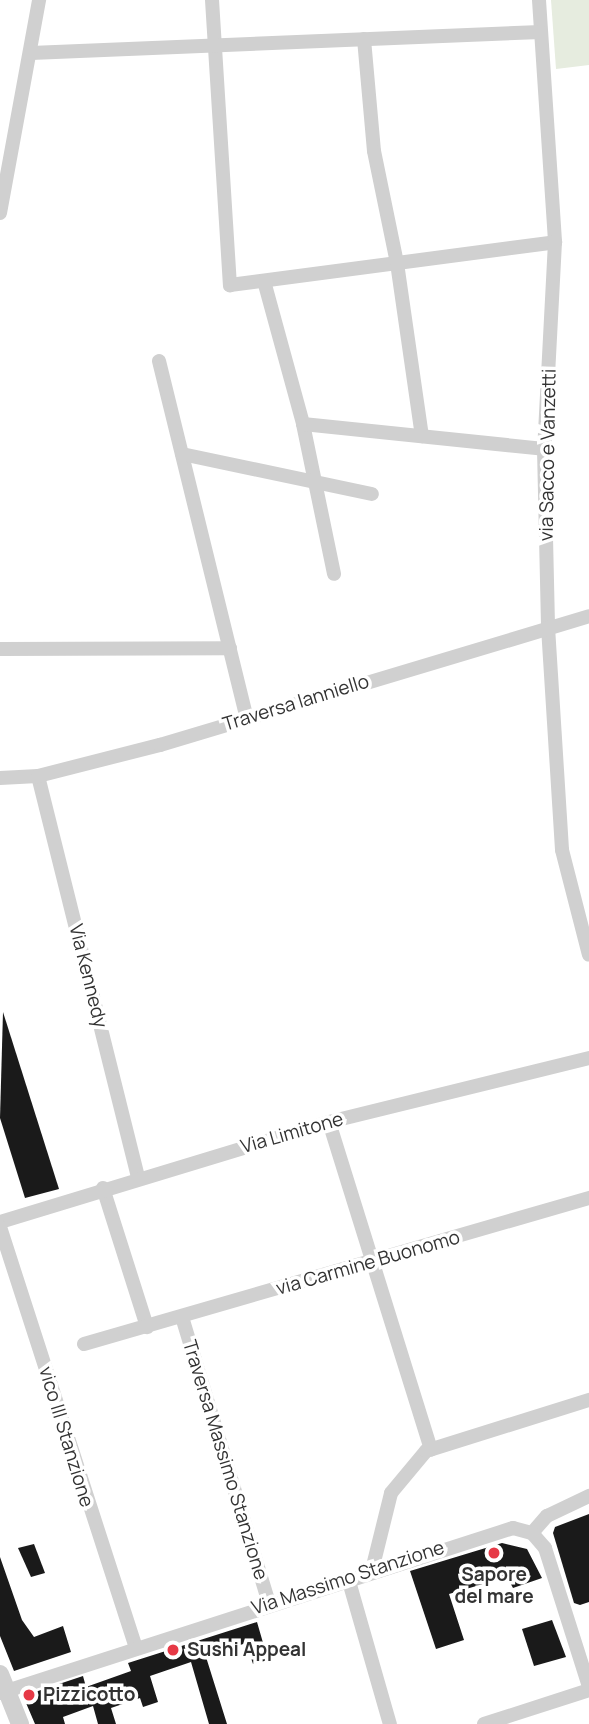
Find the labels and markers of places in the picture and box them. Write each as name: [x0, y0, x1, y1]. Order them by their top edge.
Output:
marker: Sapore del mare: [486, 1545, 502, 1561]
place label: Sapore del mare: [454, 1564, 534, 1608]
place label: Sushi Appeal: [187, 1639, 306, 1661]
marker: Sushi Appeal: [165, 1642, 181, 1658]
place label: Pizzicotto: [43, 1684, 136, 1706]
marker: Pizzicotto: [21, 1687, 37, 1703]

